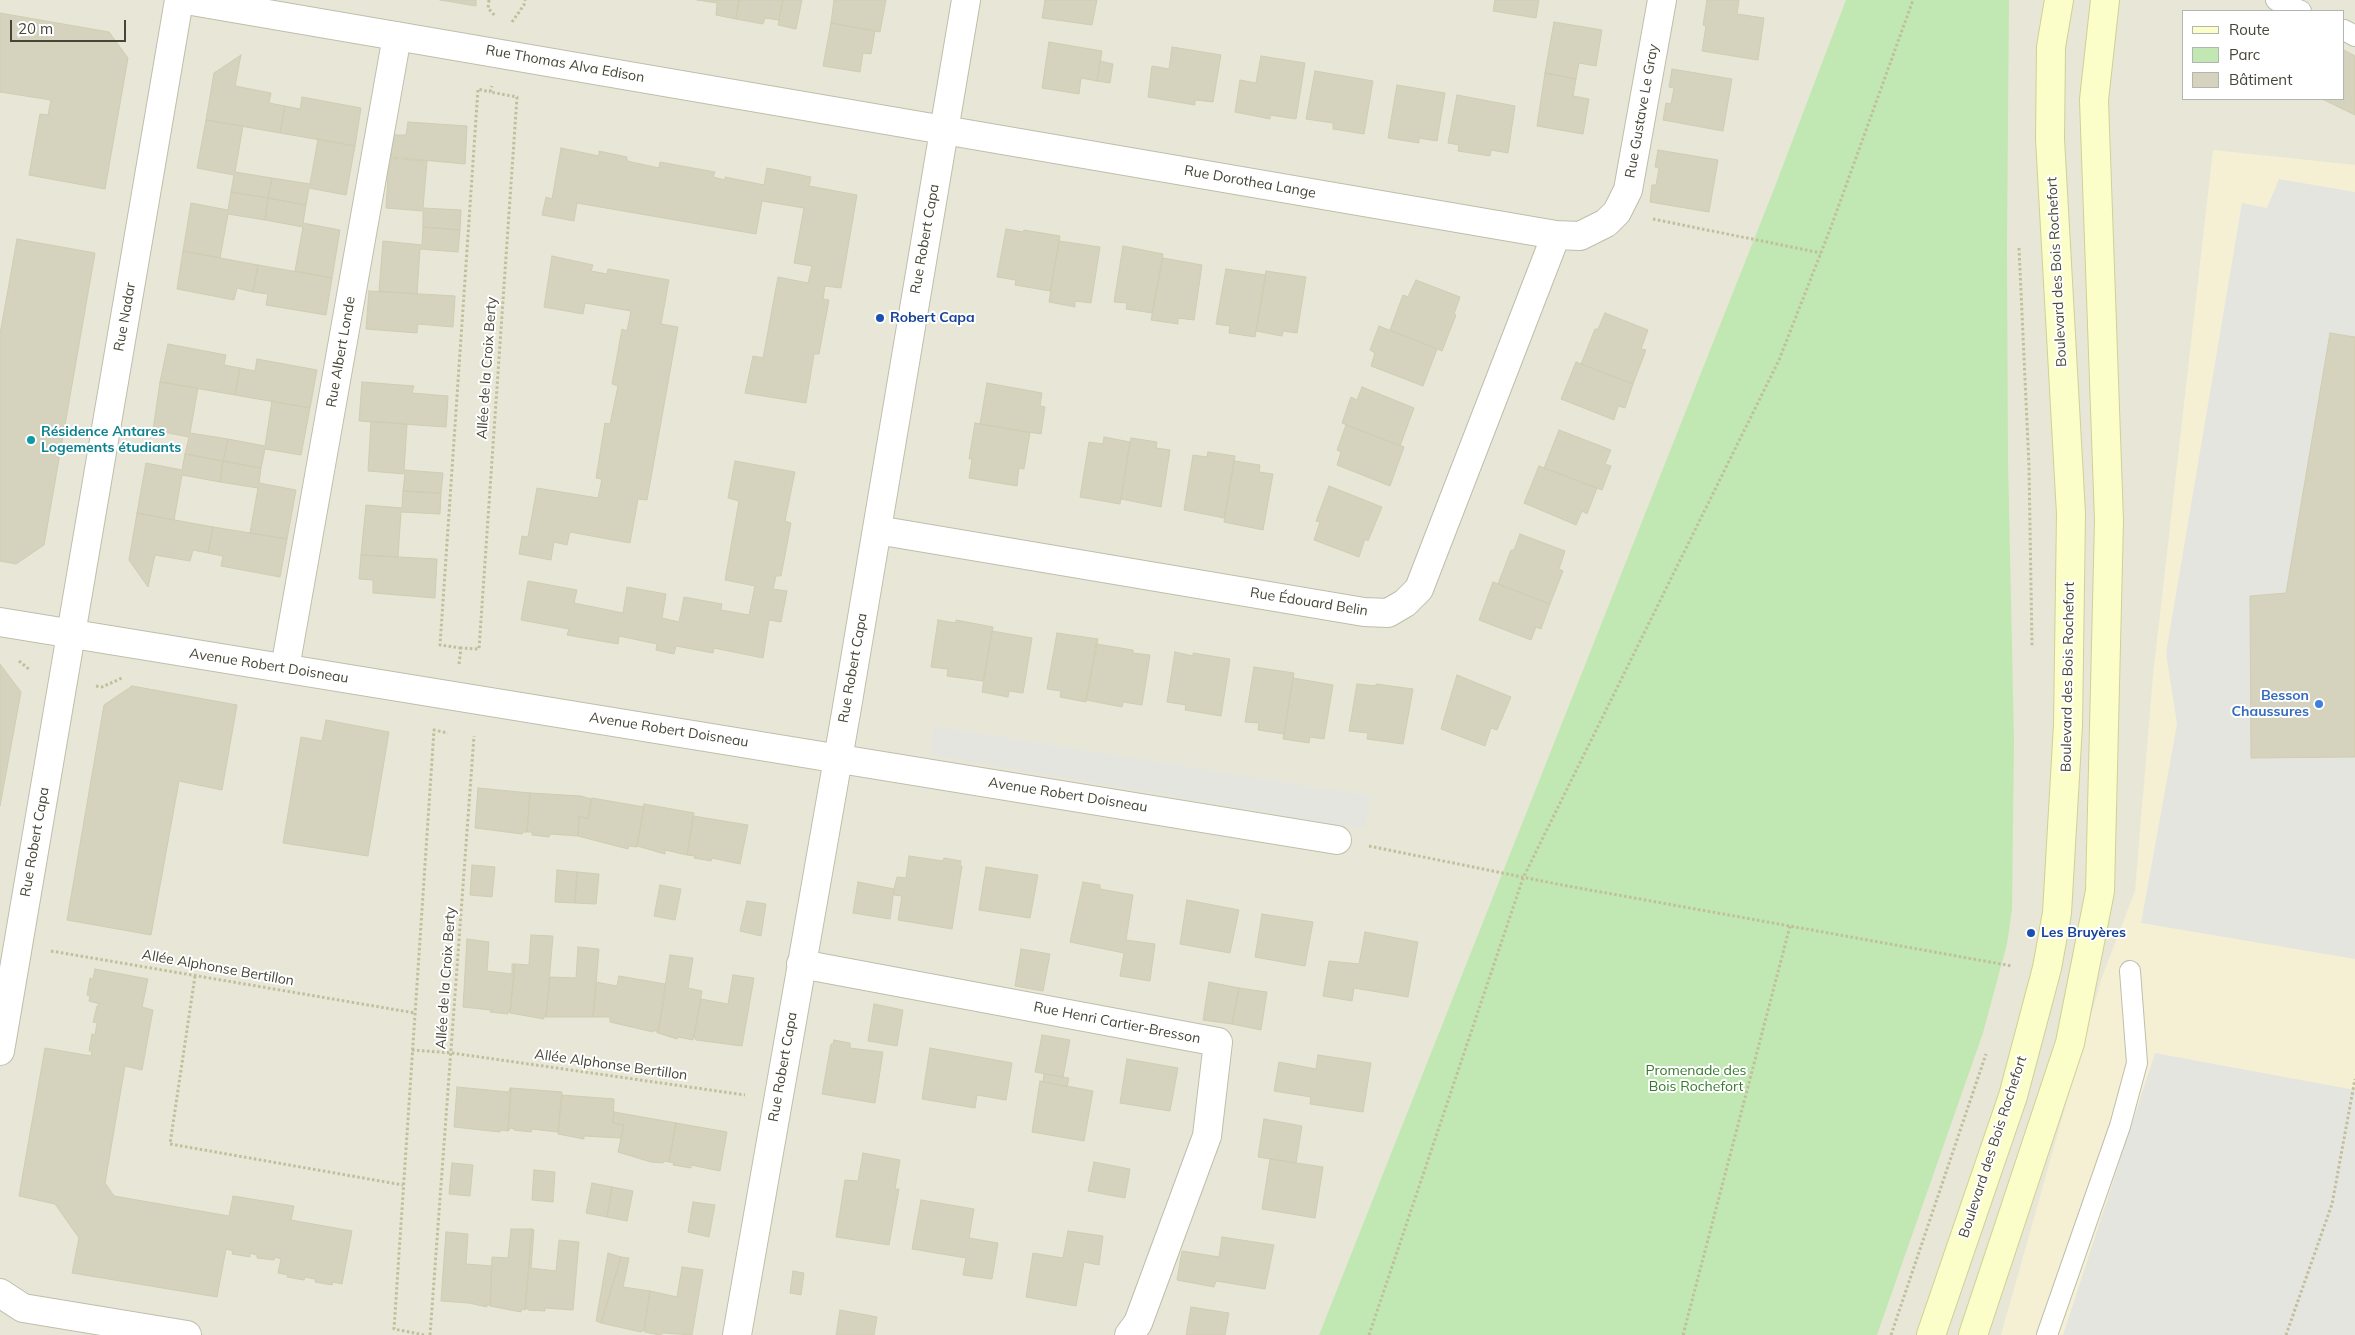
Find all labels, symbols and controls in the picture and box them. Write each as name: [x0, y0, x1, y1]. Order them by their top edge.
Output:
scale bar: [12, 10, 129, 42]
legend: [2182, 10, 2345, 100]
text: 20 m: [18, 19, 53, 38]
text: Route: [2229, 20, 2270, 39]
street label: Rue Thomas Alva Edison: [484, 42, 646, 86]
street label: Rue Gustave Le Gray: [1622, 43, 1662, 179]
text: Parc: [2229, 45, 2260, 64]
text: Bâtiment: [2229, 70, 2292, 89]
street label: Rue Dorothea Lange: [1183, 162, 1317, 202]
street label: Boulevard des Bois Rochefort: [2044, 176, 2070, 368]
street label: Rue Robert Capa: [907, 183, 943, 295]
street label: Rue Nadar: [111, 281, 139, 353]
street label: Rue Albert Londe: [323, 295, 359, 409]
street label: Allée de la Croix Berty: [474, 296, 500, 440]
place label: Robert Capa: [890, 310, 975, 326]
marker: Robert Capa: [874, 312, 886, 324]
place label: Résidence Antares Logements étudiants: [41, 424, 181, 457]
marker: Résidence Antares Logements étudiants: [25, 434, 37, 446]
street label: Boulevard des Bois Rochefort: [2058, 582, 2078, 772]
street label: Rue Édouard Belin: [1249, 584, 1369, 620]
street label: Rue Robert Capa: [835, 612, 871, 724]
street label: Avenue Robert Doisneau: [188, 645, 350, 687]
place label: Besson Chaussures: [2231, 688, 2309, 720]
marker: Besson Chaussures: [2313, 698, 2325, 710]
street label: Avenue Robert Doisneau: [588, 709, 750, 751]
street label: Avenue Robert Doisneau: [987, 774, 1149, 816]
street label: Rue Robert Capa: [17, 786, 53, 898]
street label: Allée de la Croix Berty: [433, 906, 459, 1050]
place label: Les Bruyères: [2041, 925, 2126, 941]
marker: Les Bruyères: [2025, 927, 2037, 939]
street label: Allée Alphonse Bertillon: [141, 946, 295, 990]
street label: Rue Henri Cartier-Bresson: [1032, 999, 1202, 1047]
street label: Rue Robert Capa: [765, 1011, 801, 1123]
street label: Allée Alphonse Bertillon: [534, 1046, 688, 1084]
street label: Boulevard des Bois Rochefort: [1956, 1054, 2030, 1240]
park label: Promenade des Bois Rochefort: [1645, 1063, 1747, 1096]

